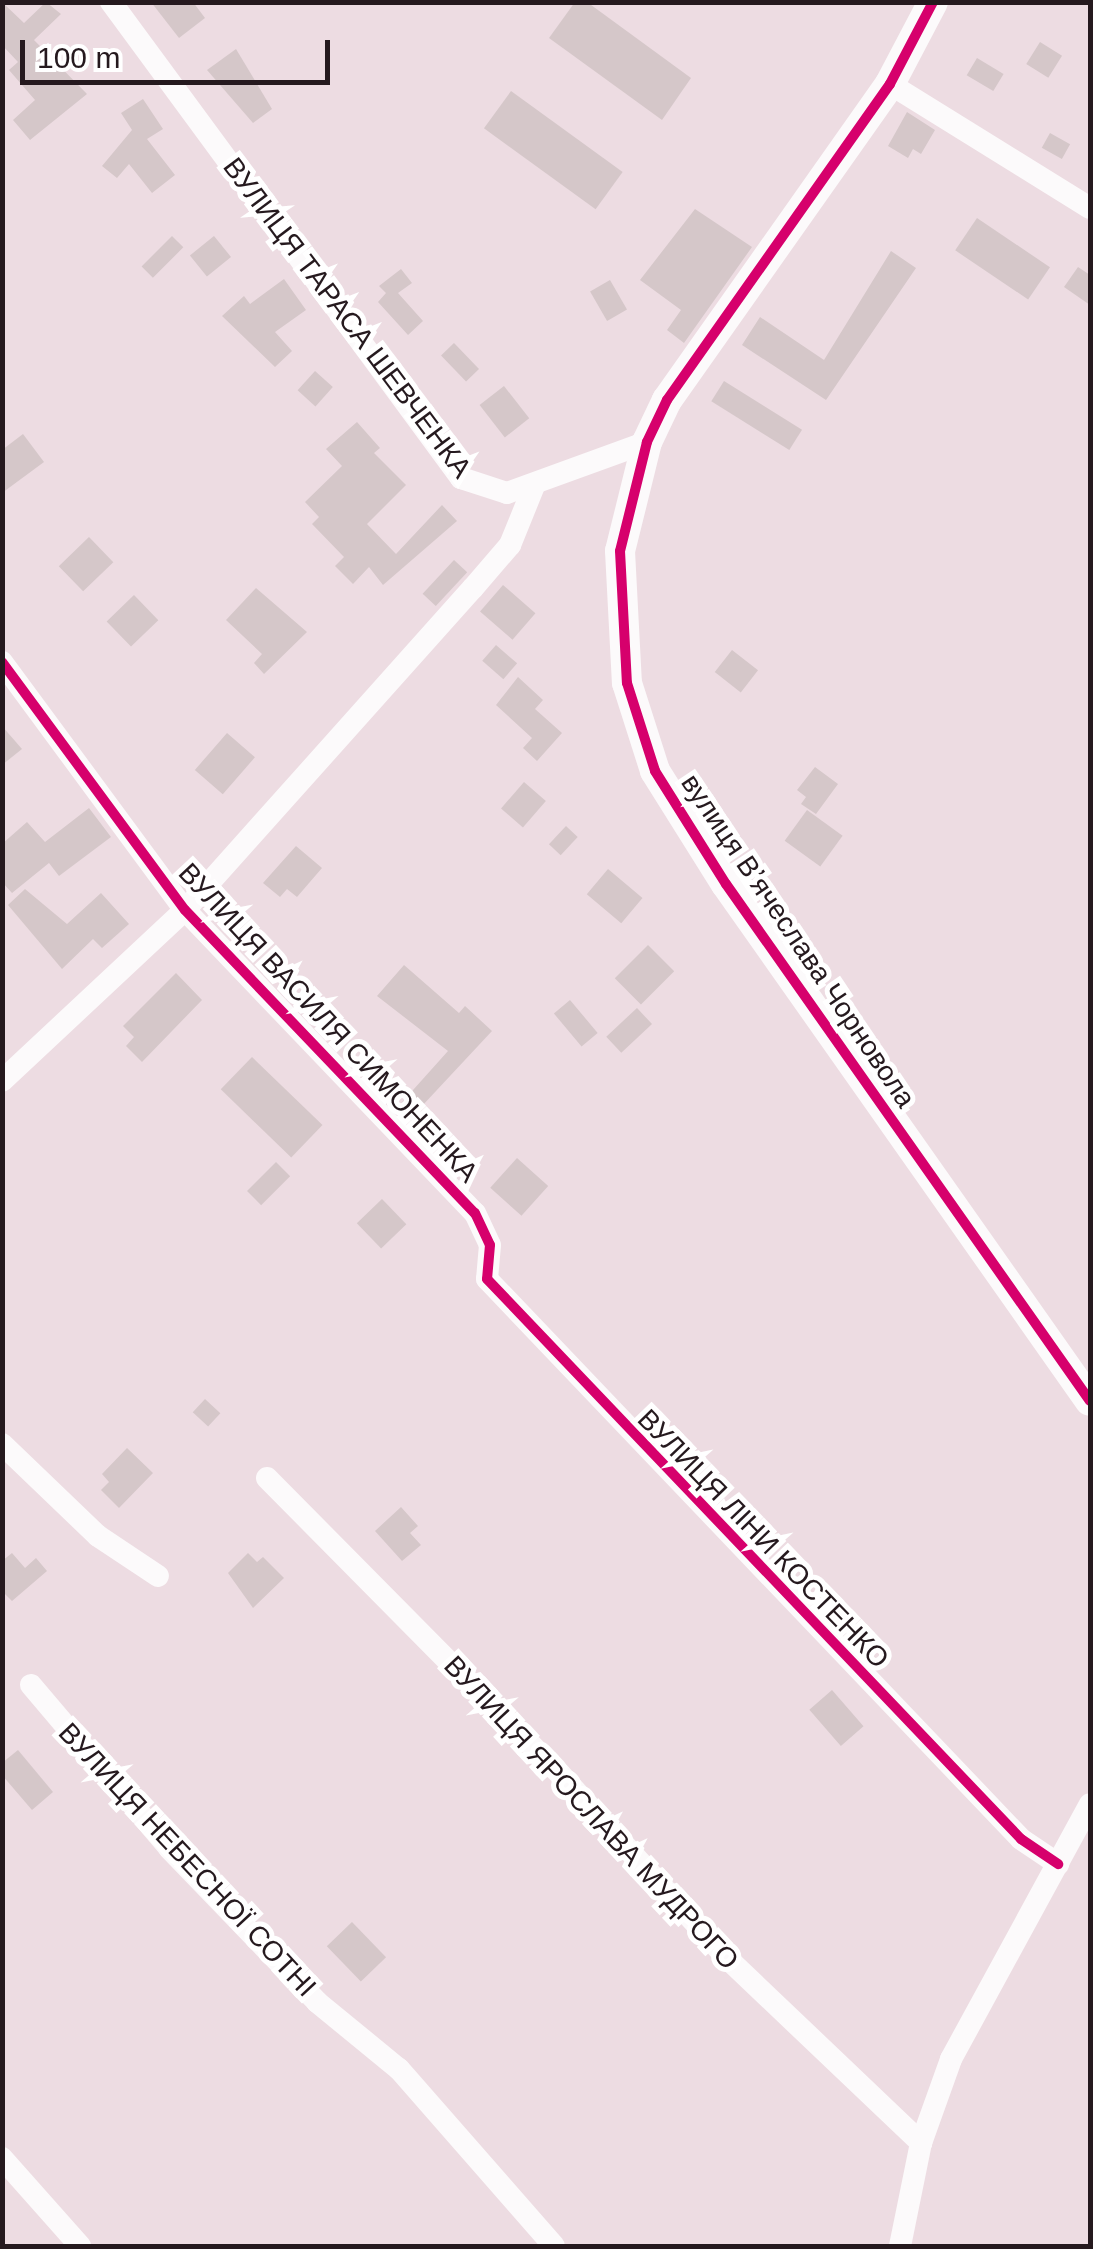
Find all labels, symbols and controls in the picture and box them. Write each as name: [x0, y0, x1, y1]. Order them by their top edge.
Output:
scale bar: [25, 20, 335, 82]
text: 100 m: [37, 41, 120, 74]
street label: ВУЛИЦЯ ТАРАСА ШЕВЧЕНКА: [216, 151, 478, 485]
street label: вулиця Вʼячеслава Чорновола: [674, 768, 922, 1114]
street label: ВУЛИЦЯ ВАСИЛЯ СИМОНЕНКА: [171, 857, 485, 1189]
street label: ВУЛИЦЯ ЛІНИ КОСТЕНКО: [630, 1403, 896, 1675]
street label: ВУЛИЦЯ ЯРОСЛАВА МУДРОГО: [437, 1649, 745, 1977]
street label: ВУЛИЦЯ НЕБЕСНОЇ СОТНІ: [51, 1716, 323, 2004]

